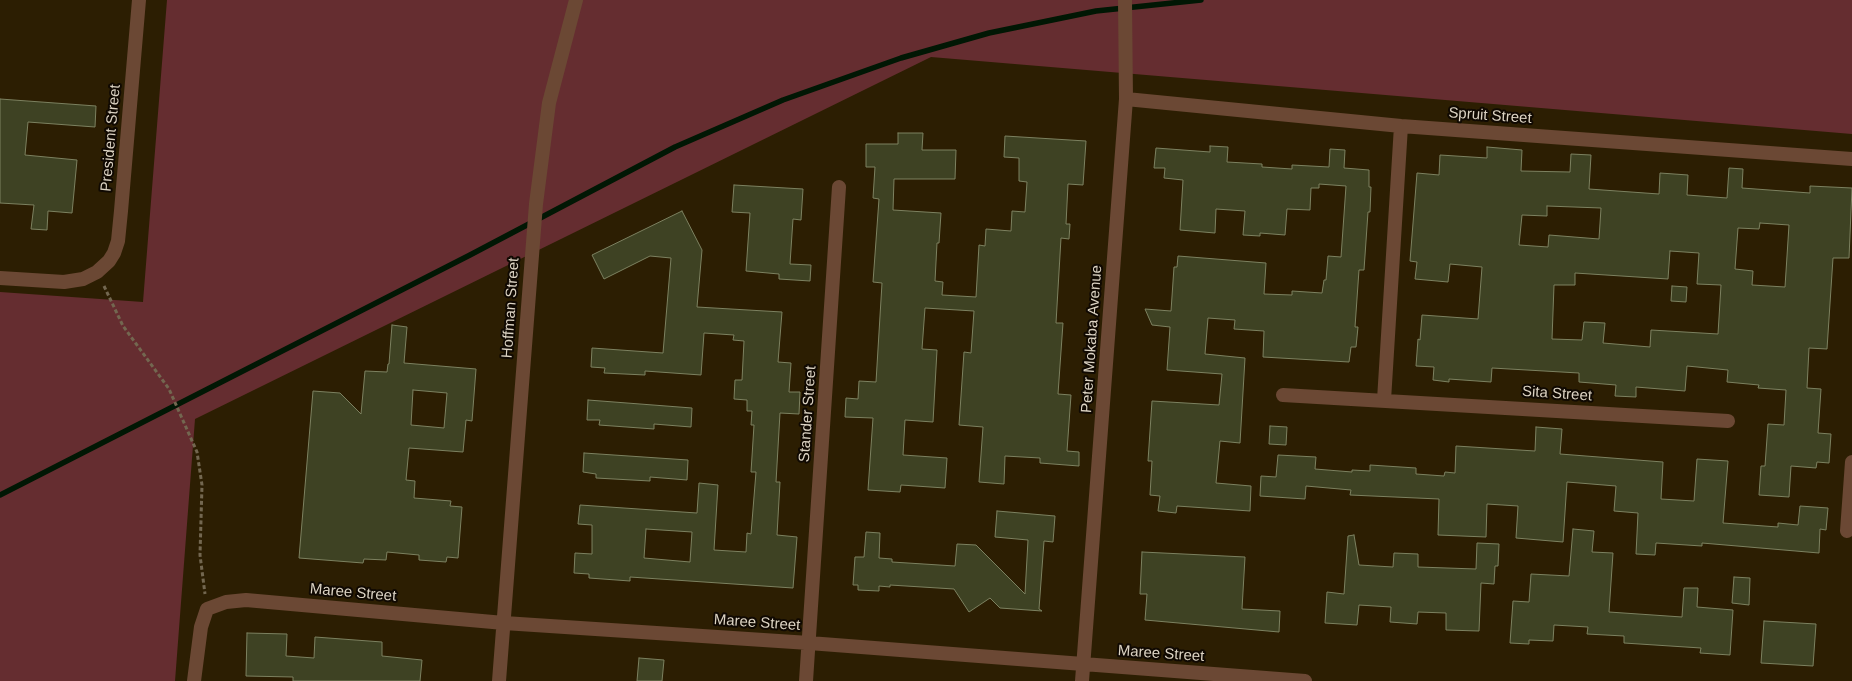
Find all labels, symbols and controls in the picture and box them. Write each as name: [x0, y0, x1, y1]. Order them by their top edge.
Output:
street label: President Street: [97, 84, 125, 192]
street label: Spruit Street: [1448, 104, 1532, 128]
street label: Hoffman Street: [499, 257, 523, 359]
street label: Peter Mokaba Avenue: [1078, 264, 1106, 414]
street label: Stander Street: [796, 365, 820, 463]
street label: Sita Street: [1521, 383, 1593, 405]
street label: Maree Street: [309, 580, 397, 606]
street label: Maree Street: [713, 611, 801, 635]
street label: Maree Street: [1117, 642, 1205, 666]

